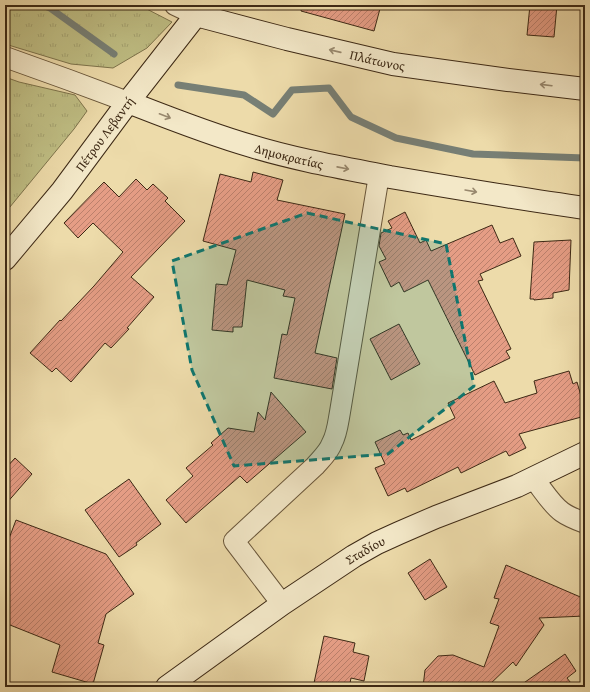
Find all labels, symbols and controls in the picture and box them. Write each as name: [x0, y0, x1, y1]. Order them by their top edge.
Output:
street label: Πλάτωνος: [348, 45, 407, 75]
one-way arrow: [329, 46, 342, 54]
one-way arrow: [540, 81, 553, 89]
street label: Πέτρου Λεβαντή: [70, 92, 138, 175]
one-way arrow: [158, 113, 170, 121]
street label: Δημοκρατίας: [252, 138, 326, 173]
one-way arrow: [336, 164, 349, 172]
one-way arrow: [464, 187, 477, 195]
street label: Σταδίου: [341, 531, 388, 569]

